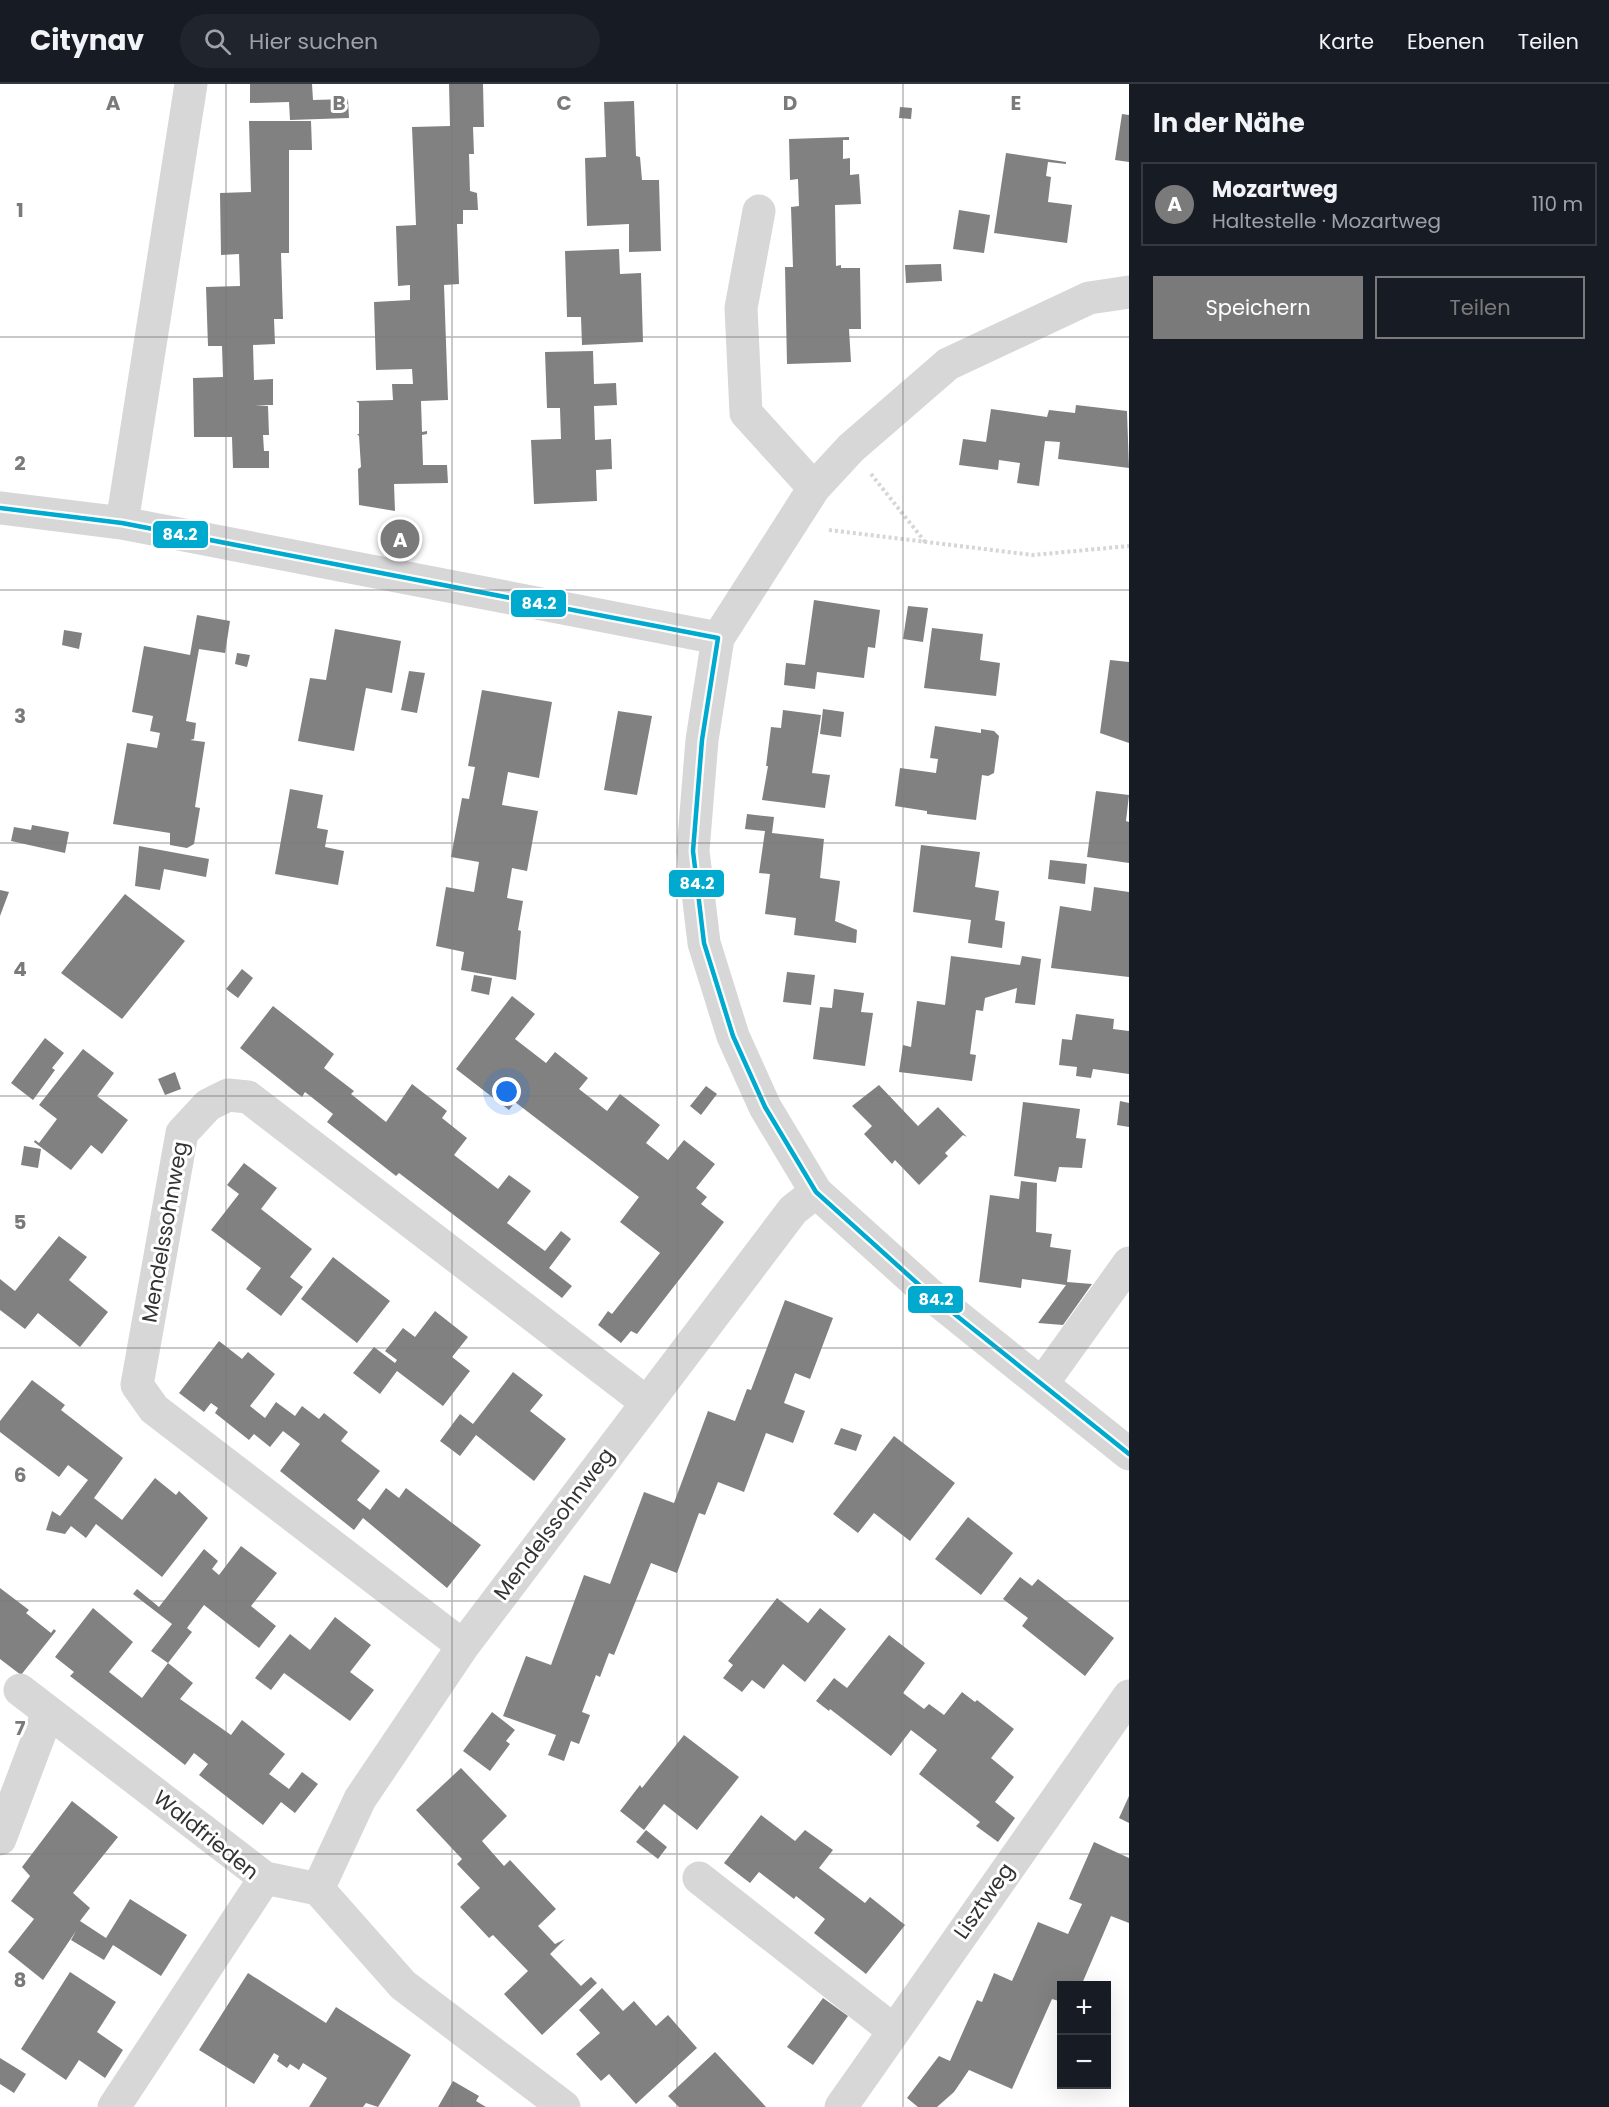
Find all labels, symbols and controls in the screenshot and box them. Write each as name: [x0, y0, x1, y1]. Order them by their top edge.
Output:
search box: [180, 14, 600, 68]
text: Citynav: [30, 21, 144, 60]
icon: search: [201, 25, 234, 58]
text: Hier suchen: [249, 26, 378, 57]
text: Karte: [1319, 27, 1374, 56]
text: Ebenen: [1407, 27, 1485, 56]
text: Teilen: [1518, 27, 1579, 56]
text: A: [106, 89, 121, 117]
text: B: [332, 89, 346, 117]
text: C: [556, 89, 572, 117]
text: D: [783, 89, 797, 117]
text: E: [1011, 89, 1021, 117]
text: In der Nähe: [1153, 105, 1305, 141]
text: Mozartweg: [1212, 174, 1338, 205]
text: A: [1167, 190, 1182, 218]
text: 110 m: [1532, 190, 1583, 218]
text: 1: [16, 196, 24, 224]
text: Haltestelle · Mozartweg: [1212, 207, 1441, 235]
button: Speichern: [1153, 276, 1363, 339]
button: Teilen: [1375, 276, 1585, 339]
text: 2: [14, 449, 26, 477]
pin: A: [380, 516, 420, 562]
line badge: 84.2: [152, 520, 209, 549]
text: 84.2: [163, 523, 197, 546]
line badge: 84.2: [510, 589, 567, 618]
text: 84.2: [522, 592, 556, 615]
text: 3: [14, 702, 26, 730]
line badge: 84.2: [668, 869, 725, 898]
text: 84.2: [680, 872, 714, 895]
text: 4: [13, 955, 27, 983]
your location: [492, 1077, 521, 1106]
street label: Mendelssohnweg: [134, 1139, 195, 1325]
text: 5: [14, 1208, 27, 1236]
line badge: 84.2: [907, 1285, 964, 1314]
text: 84.2: [919, 1288, 953, 1311]
street label: Mendelssohnweg: [487, 1442, 620, 1606]
text: 6: [14, 1461, 26, 1489]
text: 7: [15, 1714, 26, 1742]
street label: Waldfrieden: [148, 1783, 265, 1886]
street label: Lisztweg: [947, 1857, 1020, 1945]
text: 8: [14, 1966, 26, 1994]
map controls: [1057, 1981, 1111, 2089]
button: +: [1057, 1981, 1111, 2035]
button: −: [1057, 2035, 1111, 2089]

